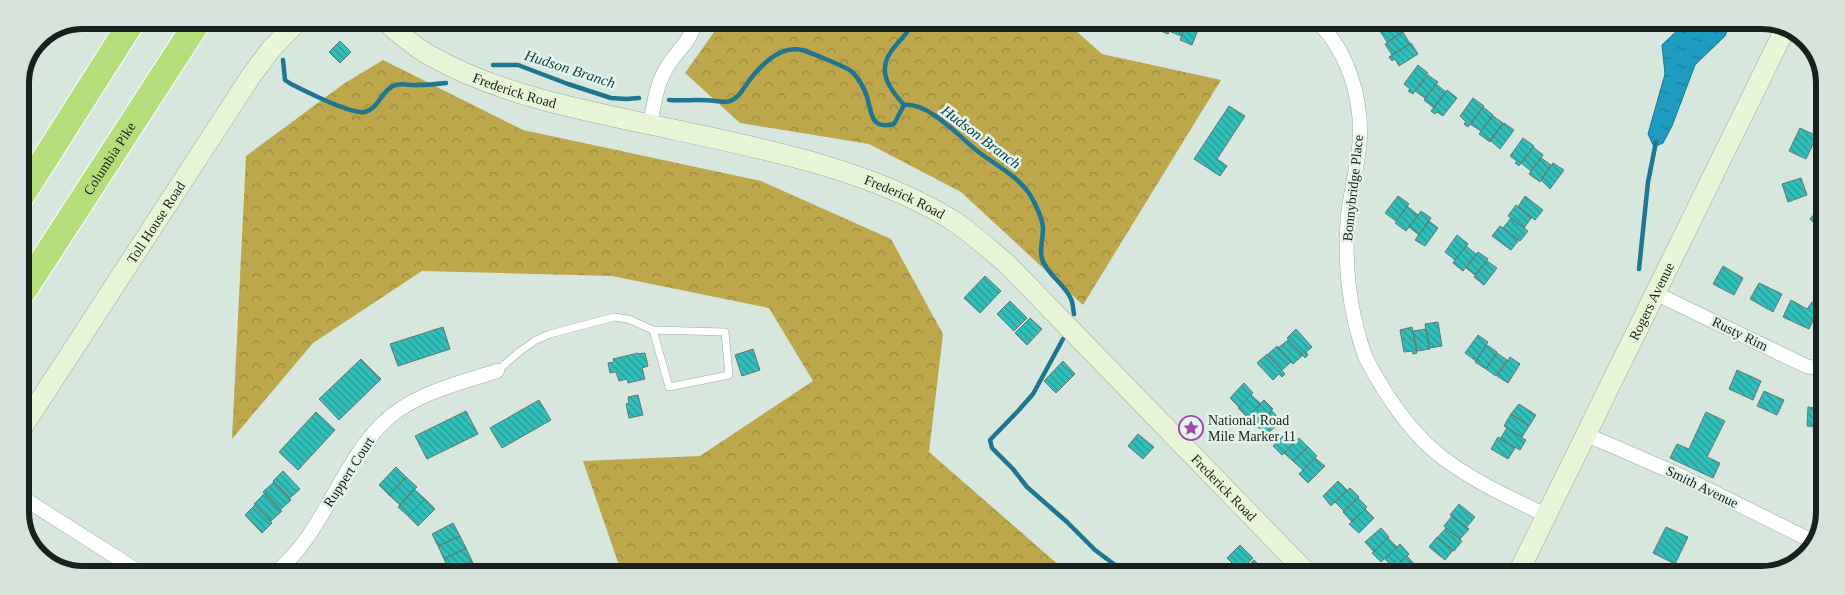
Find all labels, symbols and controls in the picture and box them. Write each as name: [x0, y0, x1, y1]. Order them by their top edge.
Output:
water label: Hudson Branch: [522, 46, 617, 91]
street label: Frederick Road: [471, 70, 558, 111]
water label: Hudson Branch: [938, 102, 1024, 172]
street label: Columbia Pike: [80, 119, 138, 198]
street label: Bonnybridge Place: [1340, 134, 1366, 242]
street label: Frederick Road: [862, 172, 947, 222]
street label: Toll House Road: [124, 179, 188, 266]
street label: Rogers Avenue: [1626, 260, 1677, 343]
street label: Rusty Rim: [1710, 314, 1770, 354]
place label: National Road Mile Marker 11: [1208, 413, 1296, 444]
place icon: National Road Mile Marker 11: [1178, 415, 1204, 441]
street label: Ruppert Court: [321, 434, 377, 510]
street label: Frederick Road: [1188, 451, 1260, 524]
street label: Smith Avenue: [1663, 463, 1741, 511]

